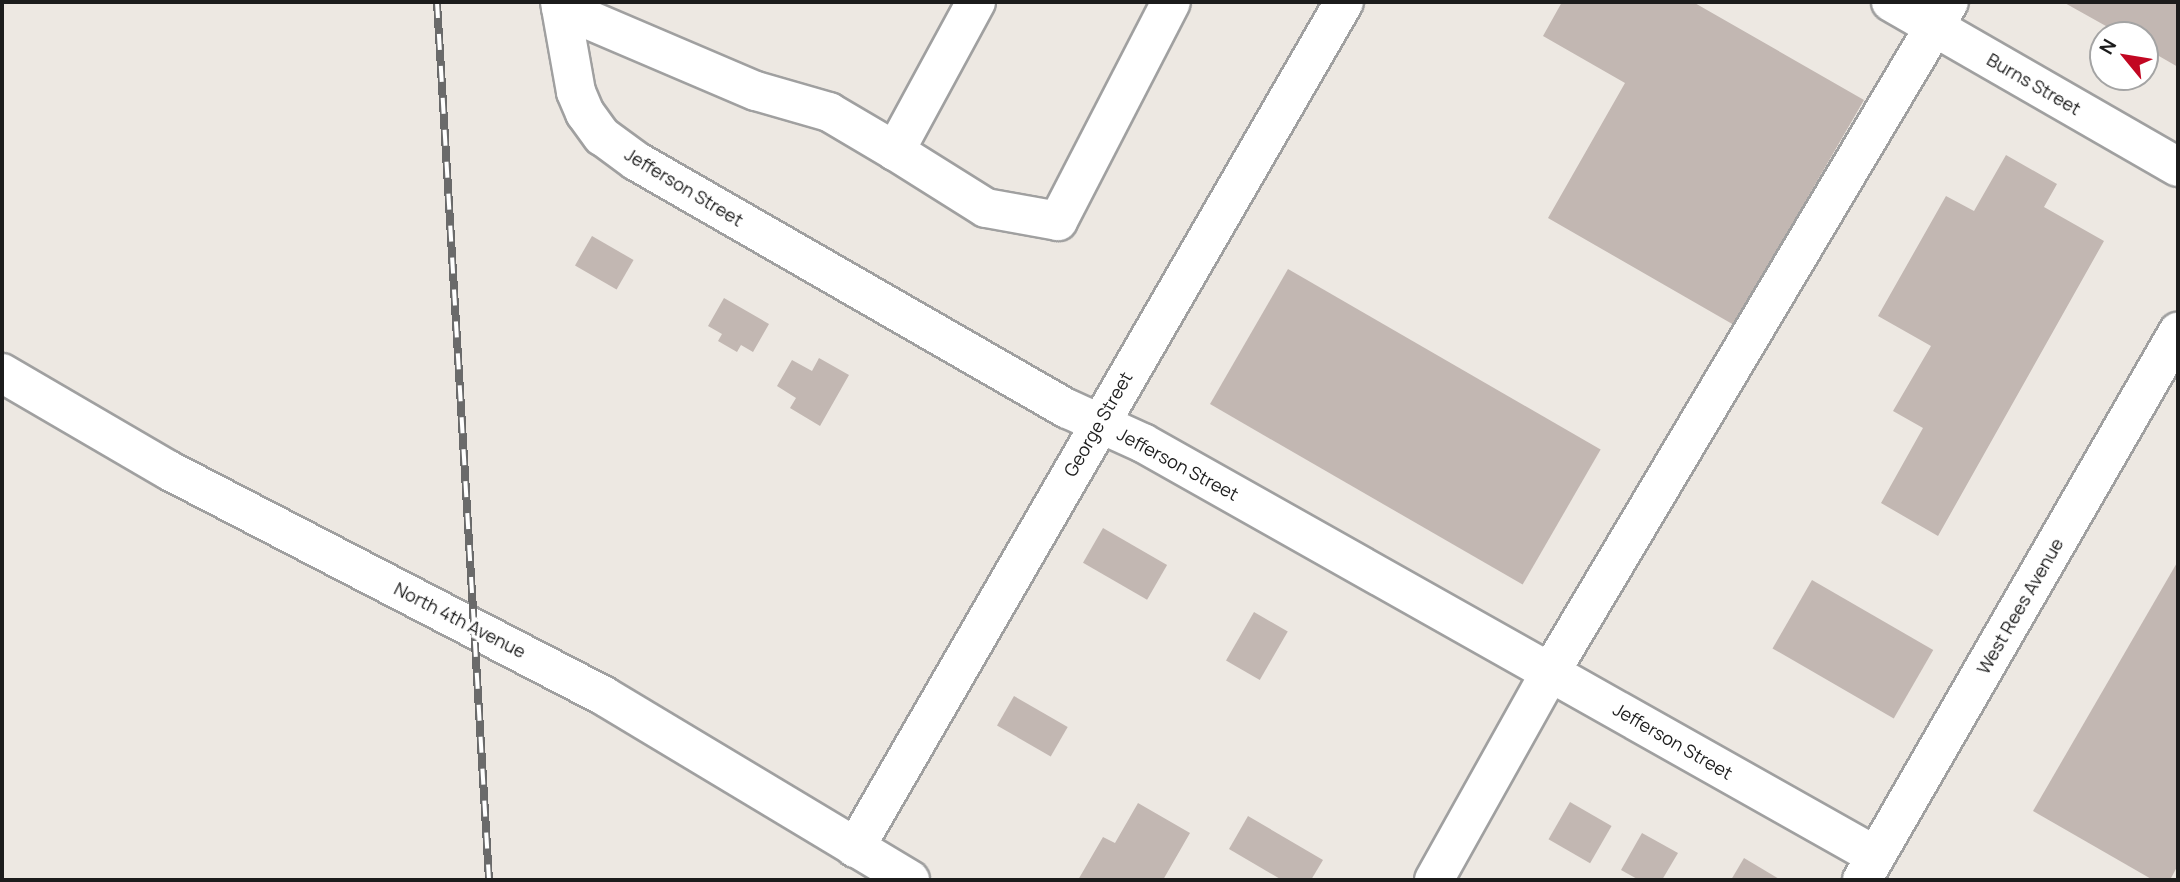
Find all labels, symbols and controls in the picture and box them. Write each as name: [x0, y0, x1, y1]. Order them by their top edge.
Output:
north arrow: [2089, 21, 2159, 91]
text: N: [2093, 34, 2122, 59]
street label: Burns Street: [1983, 48, 2085, 120]
street label: Jefferson Street: [621, 143, 747, 231]
street label: George Street: [1059, 368, 1137, 480]
street label: Jefferson Street: [1114, 423, 1242, 505]
street label: West Rees Avenue: [1972, 534, 2068, 678]
street label: North 4th Avenue: [391, 578, 529, 662]
street label: Jefferson Street: [1609, 698, 1737, 784]

